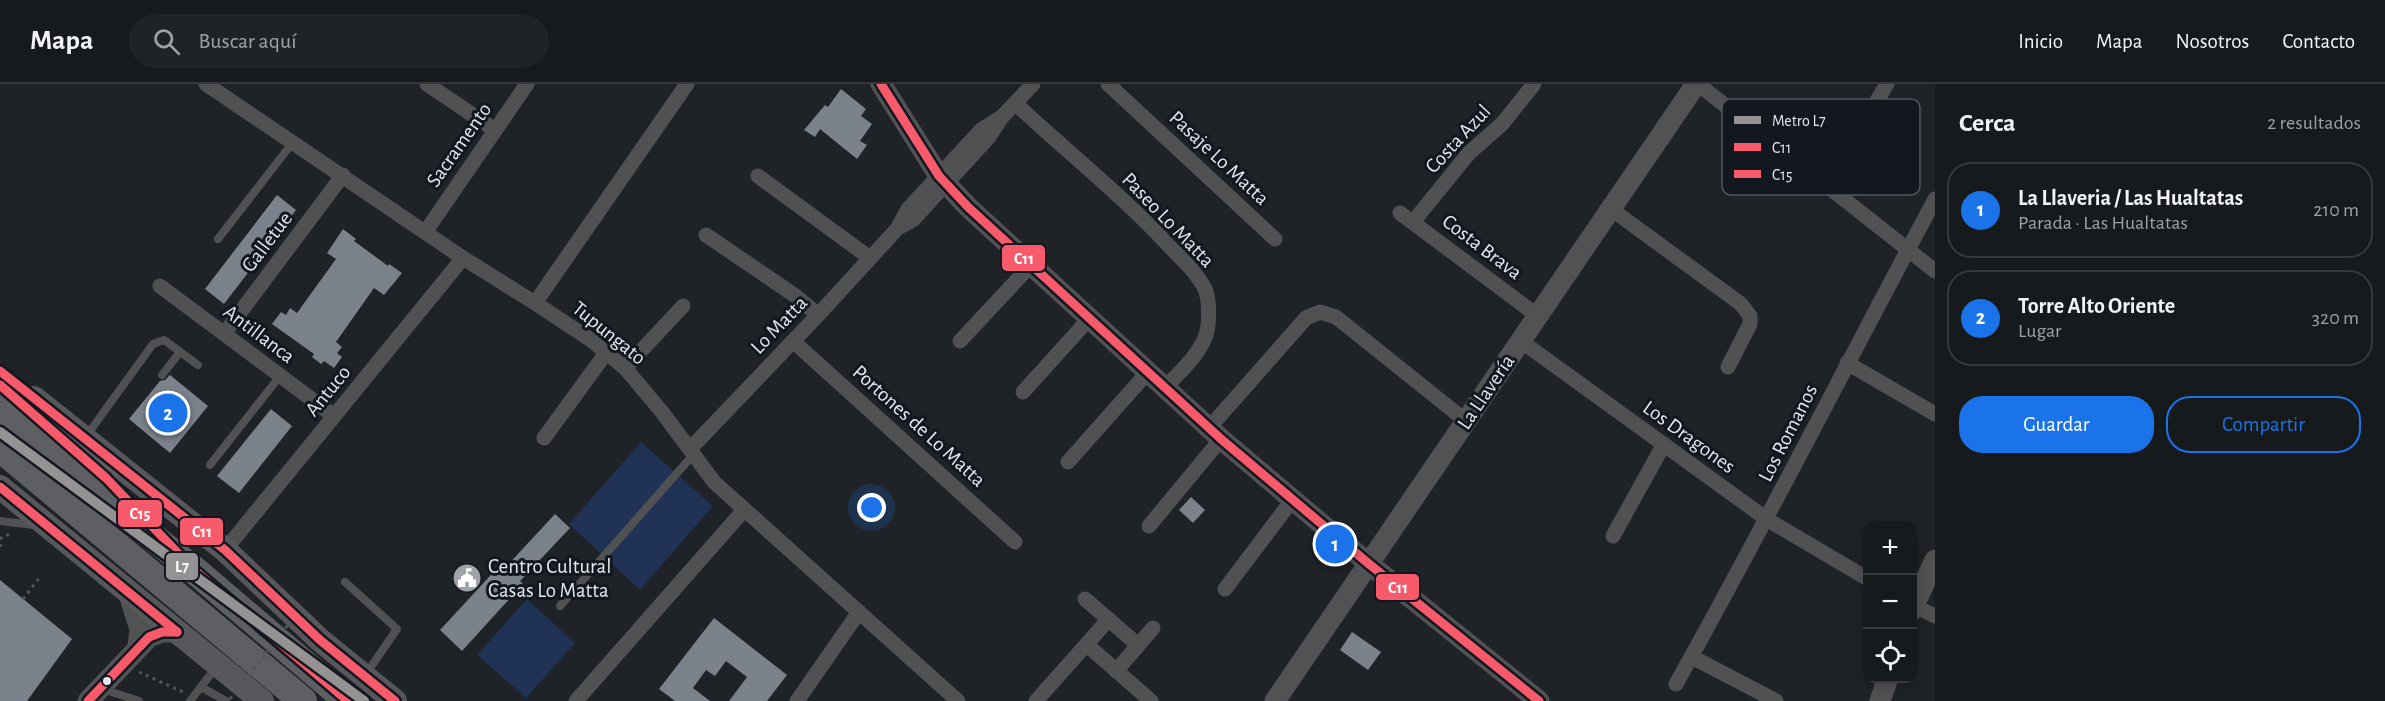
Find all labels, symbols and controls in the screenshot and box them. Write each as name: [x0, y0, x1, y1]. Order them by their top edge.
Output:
search box: [129, 14, 549, 68]
icon: search: [150, 25, 183, 58]
text: Mapa: [30, 27, 93, 55]
text: Buscar aquí: [198, 30, 297, 52]
text: Inicio: [2018, 31, 2063, 52]
text: Mapa: [2096, 31, 2143, 52]
text: Nosotros: [2176, 31, 2249, 52]
text: Contacto: [2282, 31, 2355, 52]
street label: Sacramento: [423, 99, 495, 191]
legend: [1722, 99, 1920, 195]
street label: Costa Azul: [1421, 101, 1495, 177]
street label: Pasaje Lo Matta: [1165, 107, 1273, 209]
text: Cerca: [1959, 110, 2016, 136]
text: Metro L7: [1772, 113, 1826, 129]
text: 2 resultados: [2267, 113, 2361, 133]
text: C11: [1772, 140, 1791, 156]
text: C15: [1772, 167, 1793, 183]
street label: Paseo Lo Matta: [1118, 169, 1218, 272]
text: La Llaveria / Las Hualtatas: [2018, 187, 2243, 209]
text: 1: [1977, 200, 1984, 220]
text: 210 m: [2313, 200, 2359, 220]
street label: Galletue: [238, 208, 296, 276]
street label: Costa Brava: [1438, 210, 1526, 284]
text: Parada · Las Hualtatas: [2018, 213, 2188, 233]
line badge: C11: [1001, 244, 1046, 272]
text: C11: [1014, 251, 1034, 267]
street label: Lo Matta: [747, 292, 812, 358]
text: Torre Alto Oriente: [2018, 295, 2175, 317]
street label: Tupungato: [568, 297, 650, 369]
street label: Antillanca: [220, 301, 299, 367]
text: 2: [1976, 308, 1985, 328]
text: 320 m: [2312, 308, 2359, 328]
text: Lugar: [2018, 321, 2061, 341]
street label: La Llavería: [1454, 351, 1519, 433]
street label: Portones de Lo Matta: [849, 361, 990, 491]
street label: Antuco: [301, 362, 355, 420]
street label: Los Romanos: [1755, 381, 1821, 485]
pin: 2: [148, 390, 188, 436]
button: Guardar: [1959, 396, 2154, 453]
button: Compartir: [2166, 396, 2361, 453]
street label: Los Dragones: [1639, 397, 1739, 477]
your location: [857, 493, 886, 522]
line badge: C15: [117, 499, 163, 528]
text: C15: [130, 506, 151, 522]
line badge: C11: [179, 517, 224, 546]
map controls: [1863, 521, 1917, 683]
button: +: [1863, 521, 1917, 575]
pin: 1: [1316, 522, 1354, 566]
text: C11: [192, 524, 212, 540]
line badge: L7: [165, 552, 199, 581]
place label: Centro Cultural Casas Lo Matta: [488, 556, 611, 601]
text: L7: [175, 559, 189, 575]
public building icon: Centro Cultural Casas Lo Matta: [451, 562, 483, 594]
line badge: C11: [1375, 573, 1420, 601]
button: −: [1863, 575, 1917, 629]
text: C11: [1388, 580, 1408, 596]
button: locate: [1863, 629, 1917, 683]
unlabelled marker: [101, 675, 113, 687]

